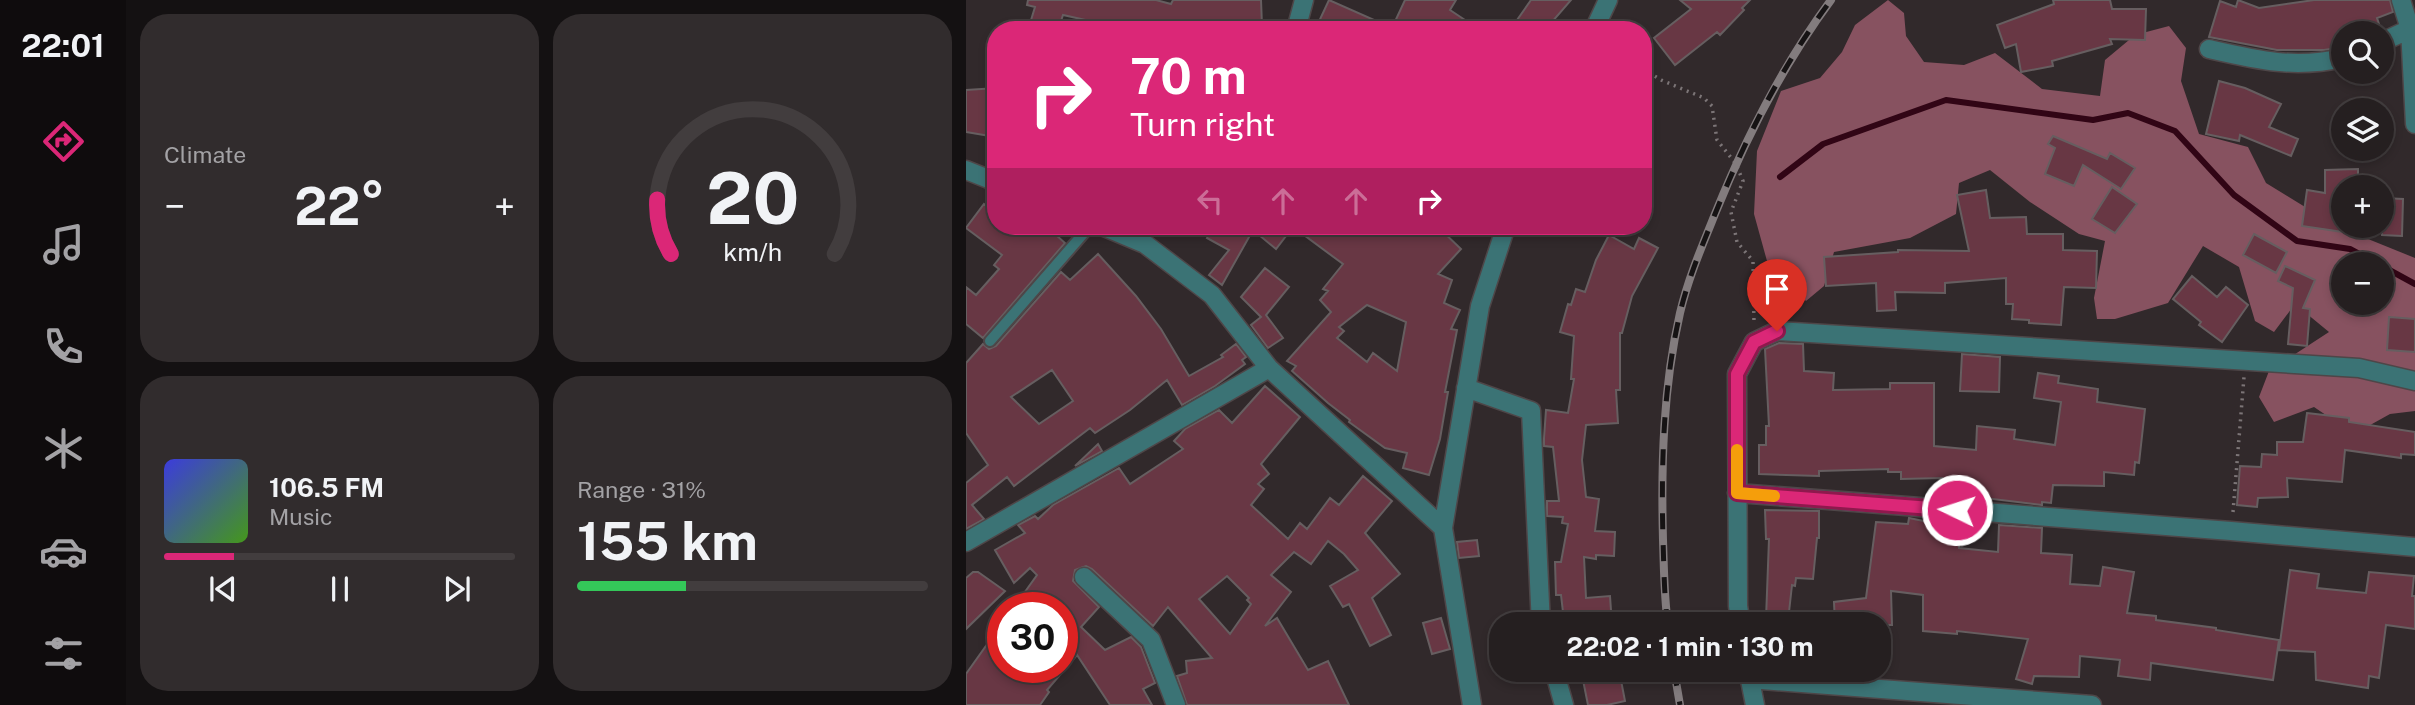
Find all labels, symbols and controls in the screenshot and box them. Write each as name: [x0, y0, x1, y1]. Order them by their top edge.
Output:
map controls: [2331, 21, 2394, 315]
button: search: [2331, 21, 2394, 84]
text: 22:01: [21, 27, 105, 64]
text: 70 m: [1130, 47, 1247, 105]
icon: right: [1015, 49, 1106, 140]
button: layers: [2331, 98, 2394, 161]
text: Turn right: [1130, 106, 1275, 143]
icon: directions: [39, 117, 88, 166]
text: Climate: [164, 141, 246, 168]
text: 20: [706, 155, 799, 240]
button: +: [2331, 175, 2394, 238]
text: 22°: [294, 176, 385, 237]
icon: left: [1191, 182, 1229, 220]
icon: ahead: [1264, 182, 1302, 220]
icon: ahead: [1337, 182, 1375, 220]
icon: right: [1410, 182, 1448, 220]
text: −: [164, 184, 185, 229]
text: +: [494, 184, 515, 229]
icon: music: [39, 220, 88, 269]
text: km/h: [723, 237, 782, 267]
button: −: [2331, 252, 2394, 315]
pin: [1747, 259, 1807, 331]
icon: arrive: [1758, 270, 1796, 308]
icon: phone: [39, 322, 88, 371]
icon: climate: [39, 424, 88, 473]
text: 106.5 FM: [269, 472, 384, 503]
position arrow: [1920, 473, 1994, 547]
text: Range · 31%: [577, 476, 706, 503]
text: Music: [269, 503, 333, 530]
text: 155 km: [577, 511, 758, 572]
icon: car: [39, 527, 88, 576]
icon: previous: [204, 570, 242, 608]
icon: pause: [321, 570, 359, 608]
icon: next: [438, 570, 476, 608]
speed limit sign: 30: [987, 592, 1078, 683]
icon: filters: [39, 629, 88, 678]
text: 22:02 · 1 min · 130 m: [1566, 631, 1814, 662]

